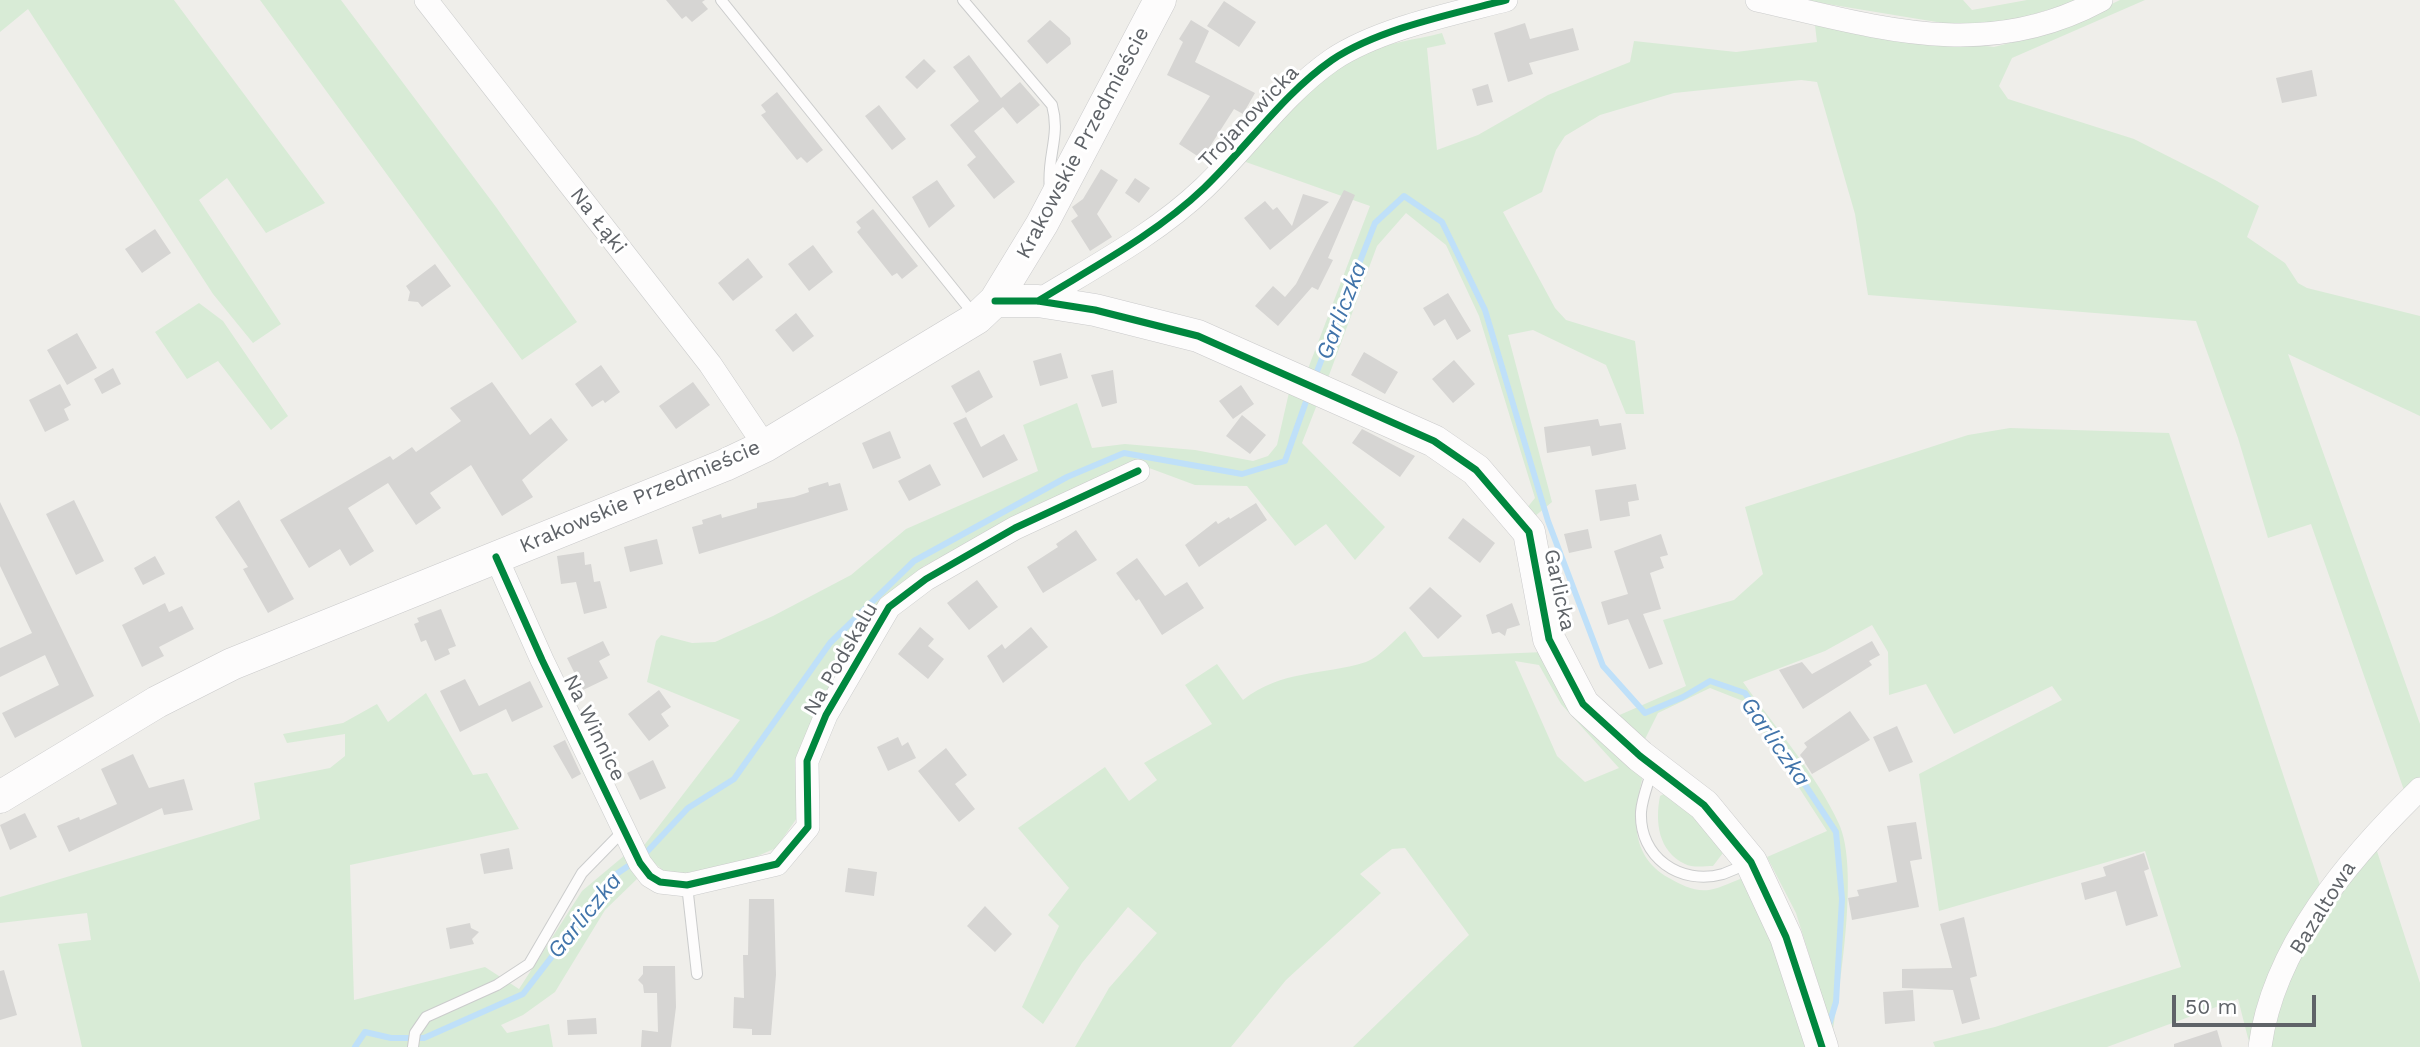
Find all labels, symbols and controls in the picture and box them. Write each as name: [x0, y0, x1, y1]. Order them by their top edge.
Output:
street label: Krakowskie Przedmieście: [1011, 23, 1155, 263]
street label: Trojanowicka: [1194, 60, 1304, 174]
street label: Na Łąki: [564, 183, 632, 259]
water label: Garliczka: [1311, 258, 1373, 364]
street label: Krakowskie Przedmieście: [516, 435, 764, 559]
street label: Garlicka: [1538, 547, 1580, 633]
street label: Na Podskalu: [798, 598, 884, 720]
street label: Na Winnice: [557, 671, 631, 785]
water label: Garliczka: [1734, 692, 1816, 792]
street label: Bazaltowa: [2284, 857, 2362, 959]
water label: Garliczka: [542, 867, 628, 965]
scale bar: [2175, 981, 2318, 1025]
text: 50 m: [2185, 994, 2237, 1019]

